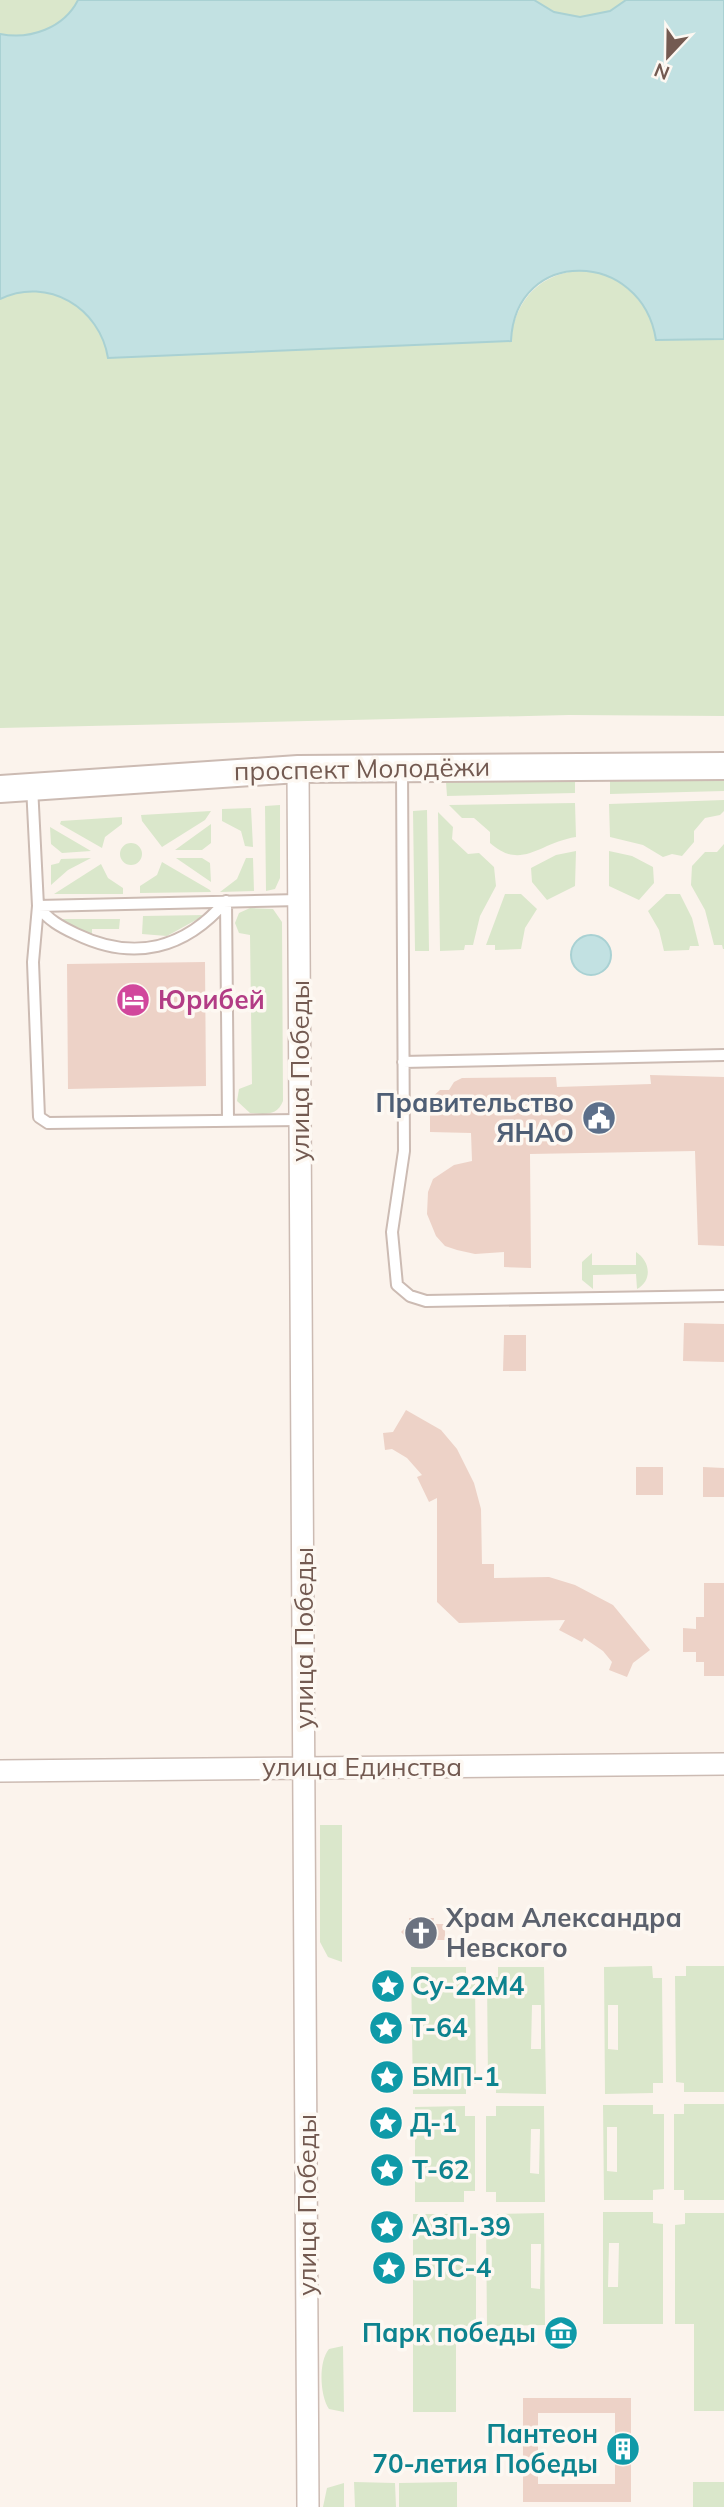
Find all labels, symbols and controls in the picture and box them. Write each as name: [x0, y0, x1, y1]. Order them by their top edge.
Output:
north arrow: [633, 21, 703, 91]
text: N: [650, 58, 673, 86]
street label: проспект Молодёжи: [234, 750, 490, 787]
street label: улица Победы: [283, 980, 316, 1162]
hotel icon: Юрибей: [114, 981, 152, 1019]
place label: Юрибей: [158, 983, 265, 1016]
place label: Правительство ЯНАО: [375, 1086, 574, 1149]
public building icon: Правительство ЯНАО: [580, 1099, 618, 1137]
street label: улица Победы: [287, 1547, 320, 1729]
street label: улица Единства: [262, 1750, 462, 1783]
place label: Храм Александра Невского: [445, 1901, 682, 1964]
church icon: Храм Александра Невского: [402, 1914, 440, 1952]
place icon: Су-22М4: [369, 1967, 407, 2005]
place label: Су-22М4: [412, 1969, 525, 2002]
place icon: Т-64: [367, 2009, 405, 2047]
place label: Т-64: [410, 2011, 468, 2044]
place icon: БМП-1: [368, 2058, 406, 2096]
place label: БМП-1: [412, 2060, 500, 2093]
place icon: Д-1: [367, 2104, 405, 2142]
place label: Д-1: [410, 2106, 457, 2139]
street label: улица Победы: [290, 2114, 323, 2296]
place icon: Т-62: [368, 2151, 406, 2189]
place label: Т-62: [412, 2153, 469, 2186]
place icon: АЗП-39: [368, 2208, 406, 2246]
place label: АЗП-39: [412, 2210, 511, 2243]
place icon: БТС-4: [370, 2249, 408, 2287]
place label: БТС-4: [414, 2251, 492, 2284]
museum icon: Парк победы: [542, 2314, 580, 2352]
place label: Парк победы: [362, 2316, 536, 2349]
place label: Пантеон 70-летия Победы: [372, 2417, 598, 2480]
building icon: Пантеон 70-летия Победы: [604, 2430, 642, 2468]

